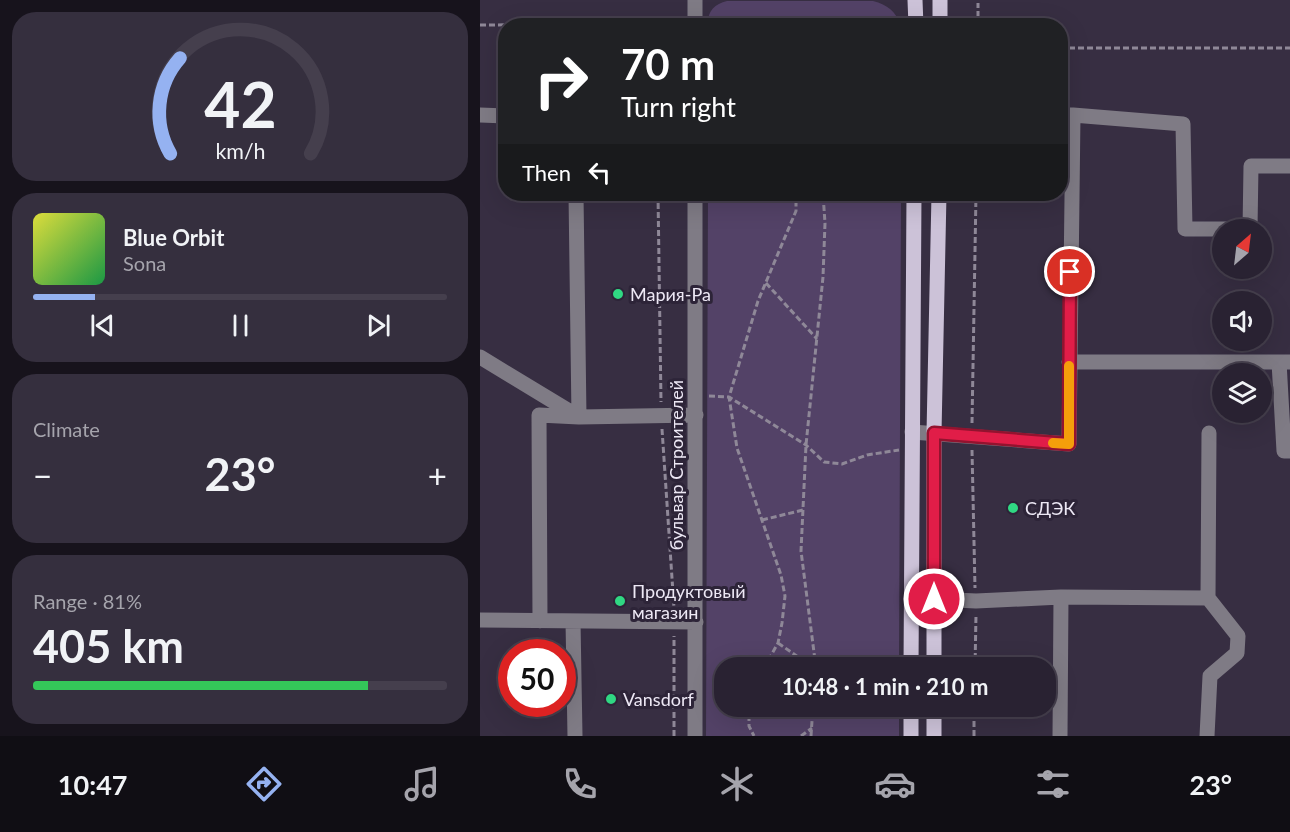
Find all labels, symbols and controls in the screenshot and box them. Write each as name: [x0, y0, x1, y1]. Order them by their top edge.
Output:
text: 70 m: [621, 39, 715, 89]
icon: right: [522, 42, 600, 120]
text: 42: [204, 66, 276, 141]
text: Turn right: [621, 90, 736, 123]
text: km/h: [215, 138, 265, 164]
icon: left: [583, 156, 616, 189]
text: Then: [522, 159, 571, 186]
north arrow: [1212, 219, 1272, 279]
map controls: [1212, 219, 1272, 423]
text: Blue Orbit: [123, 224, 224, 251]
pin: [1044, 246, 1095, 297]
text: Sona: [123, 251, 166, 275]
icon: arrive: [1053, 255, 1086, 288]
place label: Мария-Ра: [630, 283, 711, 305]
marker: Мария-Ра: [611, 287, 625, 301]
button: sound: [1212, 291, 1272, 351]
icon: previous: [86, 309, 119, 342]
icon: pause: [224, 309, 257, 342]
icon: next: [362, 309, 395, 342]
button: layers: [1212, 363, 1272, 423]
street label: бульвар Строителей: [665, 380, 687, 550]
text: Climate: [33, 417, 100, 441]
text: 23°: [205, 447, 275, 501]
text: −: [33, 455, 52, 495]
text: +: [428, 455, 447, 495]
place label: СДЭК: [1025, 497, 1075, 519]
marker: СДЭК: [1006, 501, 1020, 515]
position arrow: [902, 567, 966, 631]
place label: Продуктовый магазин: [632, 580, 746, 623]
text: Range · 81%: [33, 589, 142, 613]
marker: Продуктовый магазин: [613, 594, 627, 608]
text: 405 km: [33, 619, 184, 673]
speed limit sign: 50: [498, 639, 576, 717]
text: 10:48 · 1 min · 210 m: [782, 673, 988, 700]
place label: Vansdorf: [623, 688, 694, 710]
marker: Vansdorf: [604, 692, 618, 706]
icon: directions: [243, 763, 285, 805]
icon: music: [401, 763, 443, 805]
icon: phone: [559, 763, 601, 805]
icon: climate: [716, 763, 758, 805]
icon: car: [874, 763, 916, 805]
icon: filters: [1032, 763, 1074, 805]
text: 10:47: [58, 768, 127, 801]
text: 23°: [1189, 768, 1232, 801]

